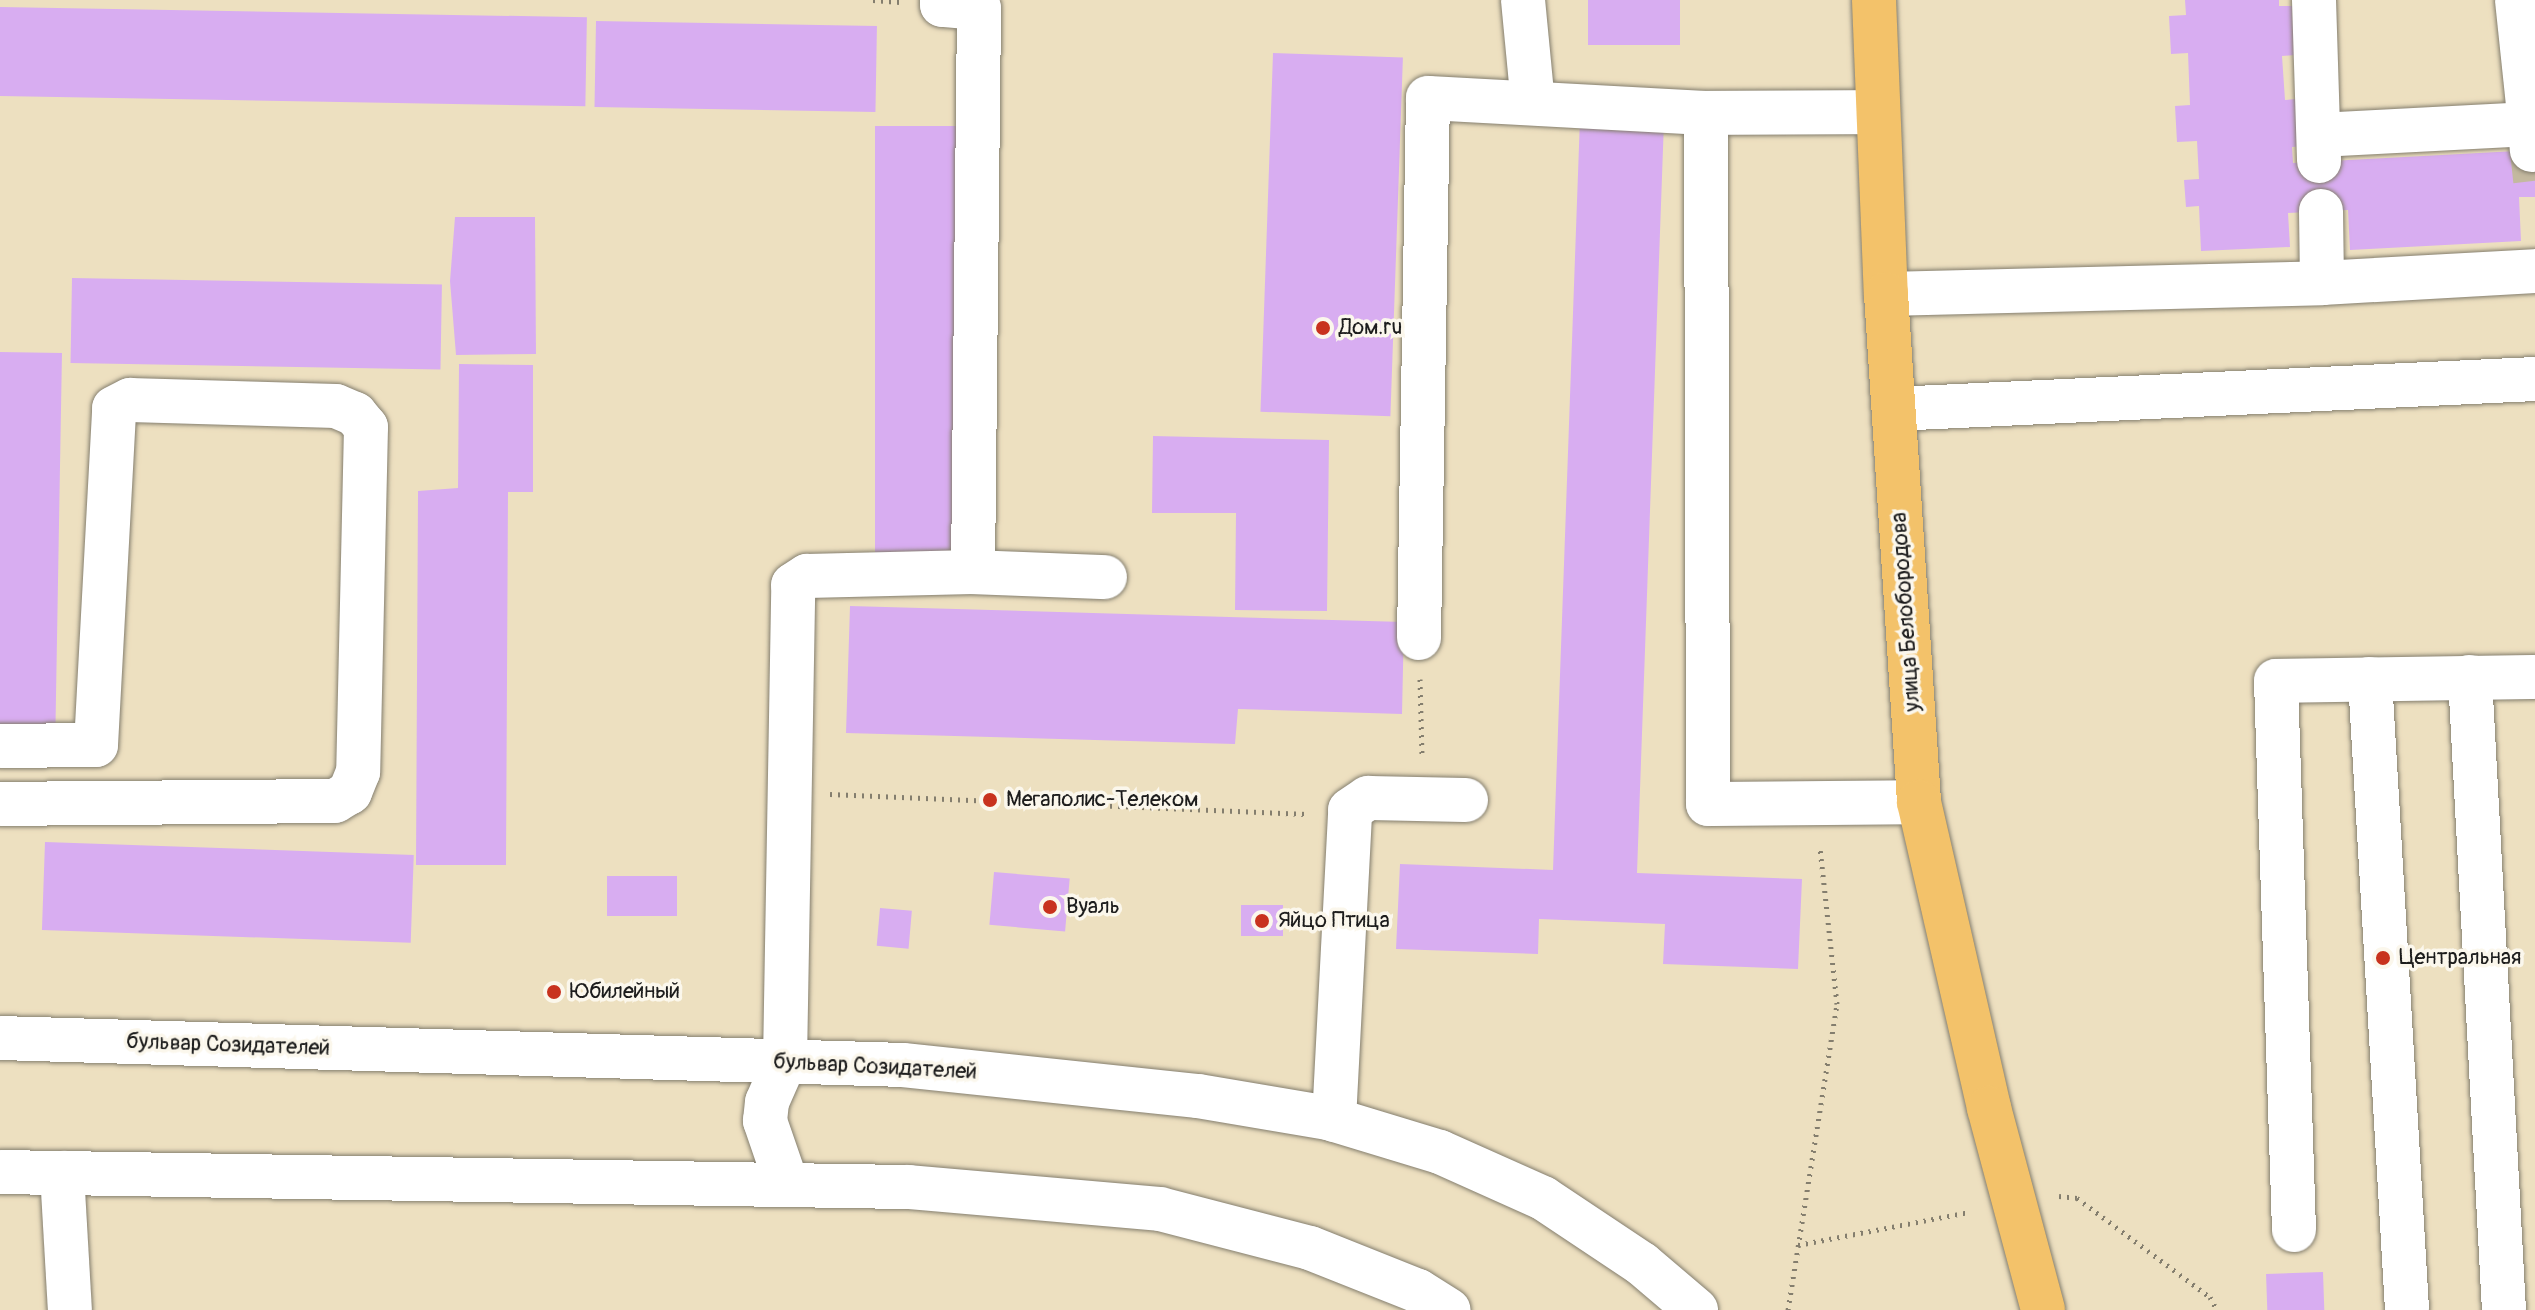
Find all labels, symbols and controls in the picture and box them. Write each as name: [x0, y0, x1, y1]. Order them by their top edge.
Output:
place label: Дом.ru: [1339, 315, 1402, 341]
marker: Дом.ru: [1314, 319, 1332, 337]
street label: улица Белобородова: [1886, 511, 1926, 713]
place label: Мегаполис-Телеком: [1006, 787, 1198, 813]
marker: Мегаполис-Телеком: [981, 791, 999, 809]
place label: Вуаль: [1066, 894, 1120, 920]
marker: Вуаль: [1041, 898, 1059, 916]
place label: Яйцо Птица: [1278, 908, 1390, 934]
marker: Яйцо Птица: [1253, 912, 1271, 930]
place label: Центральная: [2399, 945, 2521, 971]
marker: Центральная: [2374, 949, 2392, 967]
place label: Юбилейный: [570, 979, 680, 1005]
marker: Юбилейный: [545, 983, 563, 1001]
street label: бульвар Созидателей: [126, 1028, 330, 1062]
street label: бульвар Созидателей: [772, 1048, 978, 1086]

